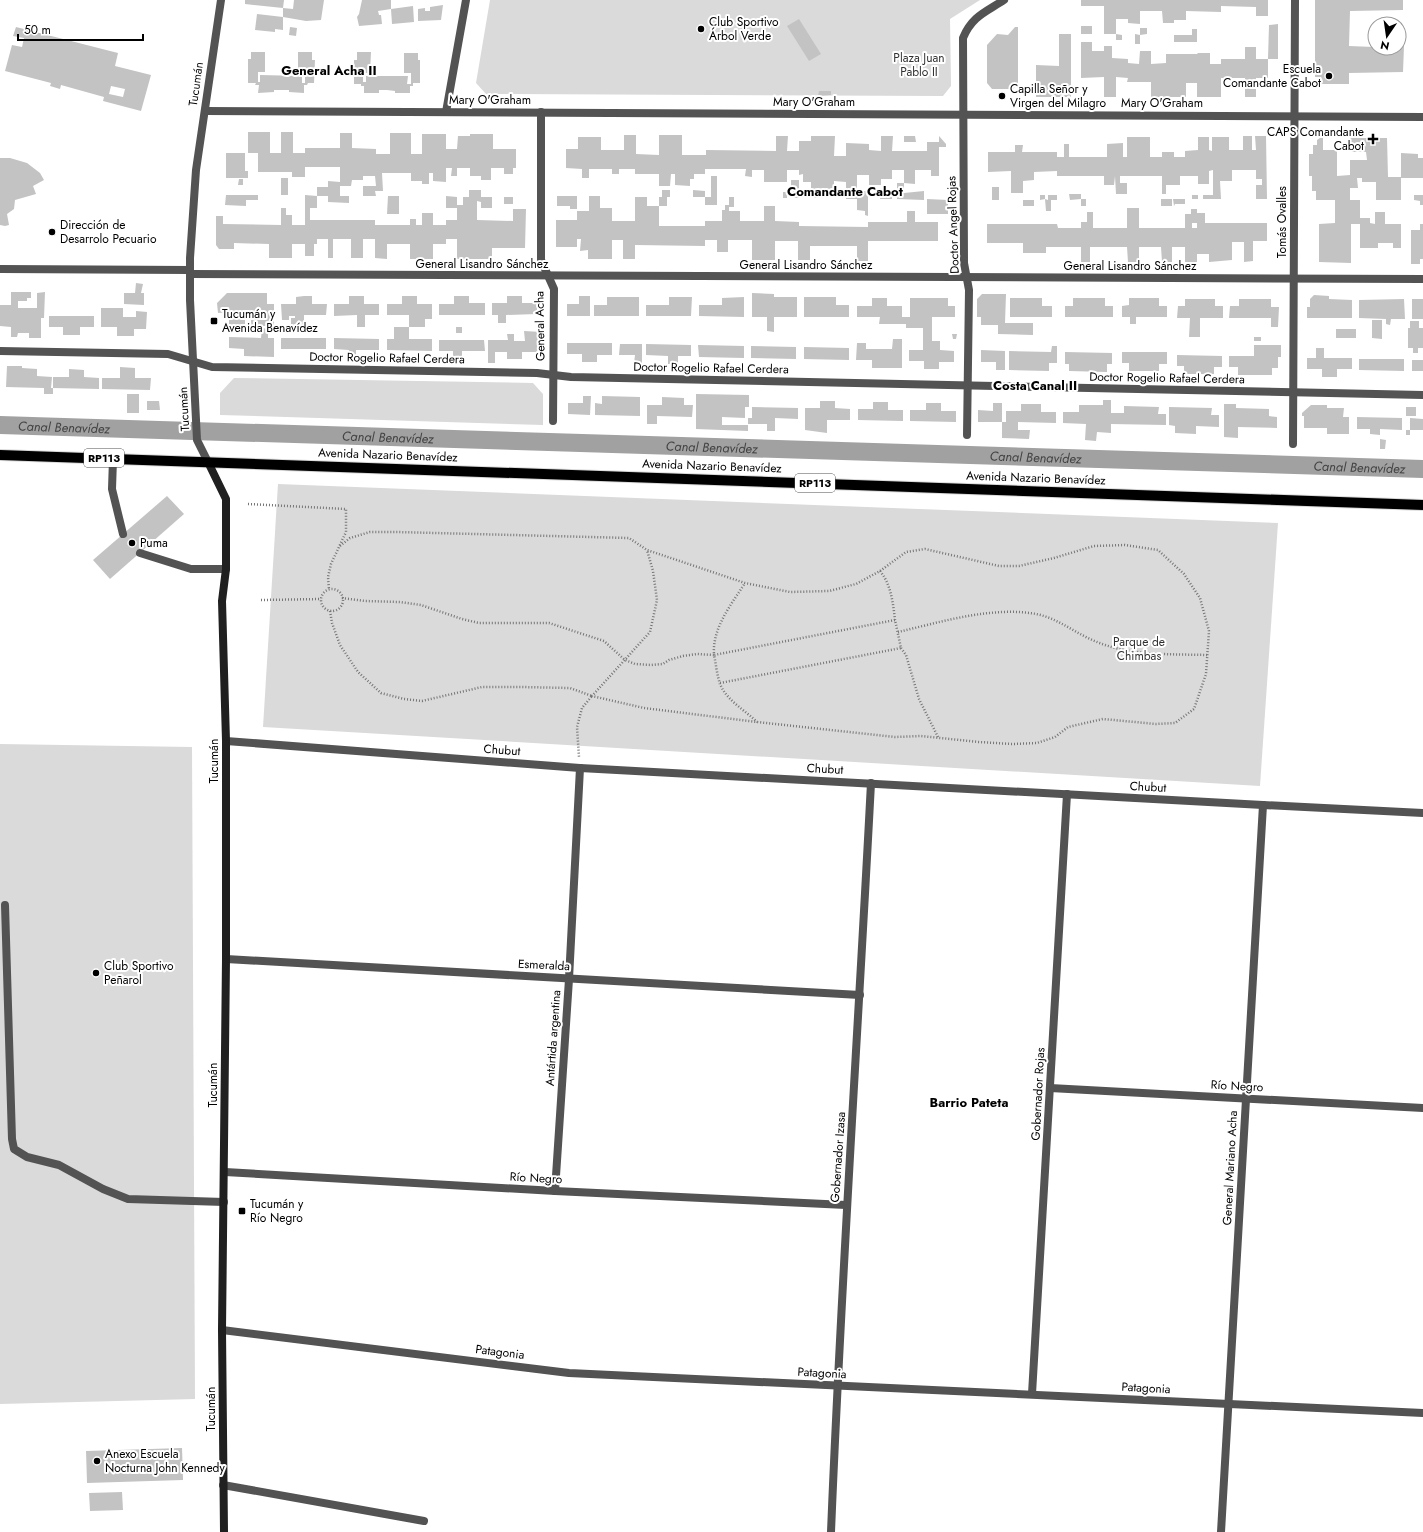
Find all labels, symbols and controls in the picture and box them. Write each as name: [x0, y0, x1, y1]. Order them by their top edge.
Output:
place label: Club Sportivo Árbol Verde: [709, 13, 779, 45]
scale bar: [18, 16, 143, 42]
north arrow: [1367, 16, 1407, 56]
text: 50 m: [24, 21, 51, 39]
marker: Club Sportivo Árbol Verde: [696, 24, 706, 34]
text: N: [1379, 37, 1391, 55]
park label: Plaza Juan Pablo II: [893, 49, 945, 81]
place label: Escuela Comandante Cabot: [1223, 60, 1321, 92]
street label: Tucumán: [184, 61, 208, 107]
district label: General Acha II: [281, 61, 377, 80]
marker: Escuela Comandante Cabot: [1324, 71, 1334, 81]
place label: Capilla Señor y Virgen del Milagro: [1010, 80, 1106, 112]
street label: Mary O'Graham: [449, 91, 531, 109]
marker: Capilla Señor y Virgen del Milagro: [997, 91, 1007, 101]
street label: Mary O'Graham: [773, 93, 855, 111]
street label: Mary O'Graham: [1121, 94, 1203, 112]
place label: CAPS Comandante Cabot: [1267, 123, 1364, 155]
marker: CAPS Comandante Cabot: [1367, 133, 1379, 145]
street label: Doctor Angel Rojas: [942, 176, 964, 274]
district label: Comandante Cabot: [787, 182, 904, 201]
street label: Tomás Ovalles: [1273, 186, 1291, 258]
place label: Dirección de Desarrolo Pecuario: [60, 216, 157, 248]
marker: Dirección de Desarrolo Pecuario: [47, 227, 57, 237]
street label: General Lisandro Sánchez: [416, 255, 549, 273]
street label: General Lisandro Sánchez: [740, 256, 873, 274]
street label: General Lisandro Sánchez: [1064, 257, 1197, 275]
street label: General Acha: [530, 291, 550, 361]
place label: Tucumán y Avenida Benavídez: [222, 305, 318, 337]
marker: Tucumán y Avenida Benavídez: [209, 316, 219, 326]
street label: Doctor Rogelio Rafael Cerdera: [309, 348, 465, 368]
street label: Doctor Rogelio Rafael Cerdera: [633, 358, 789, 378]
street label: Doctor Rogelio Rafael Cerdera: [1089, 368, 1245, 388]
district label: Costa Canal II: [993, 376, 1077, 395]
street label: Tucumán: [174, 386, 194, 432]
water label: Canal Benavídez: [18, 416, 111, 438]
water label: Canal Benavídez: [342, 426, 435, 448]
water label: Canal Benavídez: [665, 436, 759, 458]
street label: Avenida Nazario Benavídez: [318, 444, 459, 466]
water label: Canal Benavídez: [989, 446, 1083, 468]
road number: RP113: [84, 449, 124, 467]
street label: Avenida Nazario Benavídez: [642, 455, 783, 477]
water label: Canal Benavídez: [1313, 456, 1407, 478]
street label: Avenida Nazario Benavídez: [966, 467, 1107, 489]
road number: RP113: [795, 474, 835, 492]
place label: Puma: [140, 534, 168, 552]
marker: Puma: [127, 538, 137, 548]
park label: Parque de Chimbas: [1113, 633, 1165, 665]
street label: Tucumán: [205, 739, 223, 783]
street label: Chubut: [483, 740, 521, 760]
street label: Chubut: [806, 759, 844, 779]
street label: Chubut: [1129, 777, 1167, 797]
street label: Esmeralda: [517, 955, 571, 975]
place label: Club Sportivo Peñarol: [104, 957, 174, 989]
marker: Club Sportivo Peñarol: [91, 968, 101, 978]
street label: Antártida argentina: [541, 989, 565, 1087]
street label: Gobernador Rojas: [1027, 1047, 1049, 1141]
street label: Tucumán: [204, 1063, 222, 1107]
street label: Río Negro: [1210, 1076, 1264, 1096]
district label: Barrio Pateta: [930, 1093, 1008, 1112]
street label: General Mariano Acha: [1218, 1110, 1242, 1226]
street label: Gobernador Izasa: [826, 1111, 850, 1203]
street label: Río Negro: [509, 1168, 563, 1188]
place label: Tucumán y Río Negro: [250, 1195, 304, 1227]
marker: Tucumán y Río Negro: [237, 1206, 247, 1216]
street label: Patagonia: [474, 1340, 526, 1364]
street label: Patagonia: [797, 1363, 847, 1383]
street label: Patagonia: [1121, 1378, 1171, 1398]
street label: Tucumán: [202, 1387, 220, 1431]
place label: Anexo Escuela Nocturna John Kennedy: [105, 1445, 225, 1477]
marker: Anexo Escuela Nocturna John Kennedy: [92, 1456, 102, 1466]

